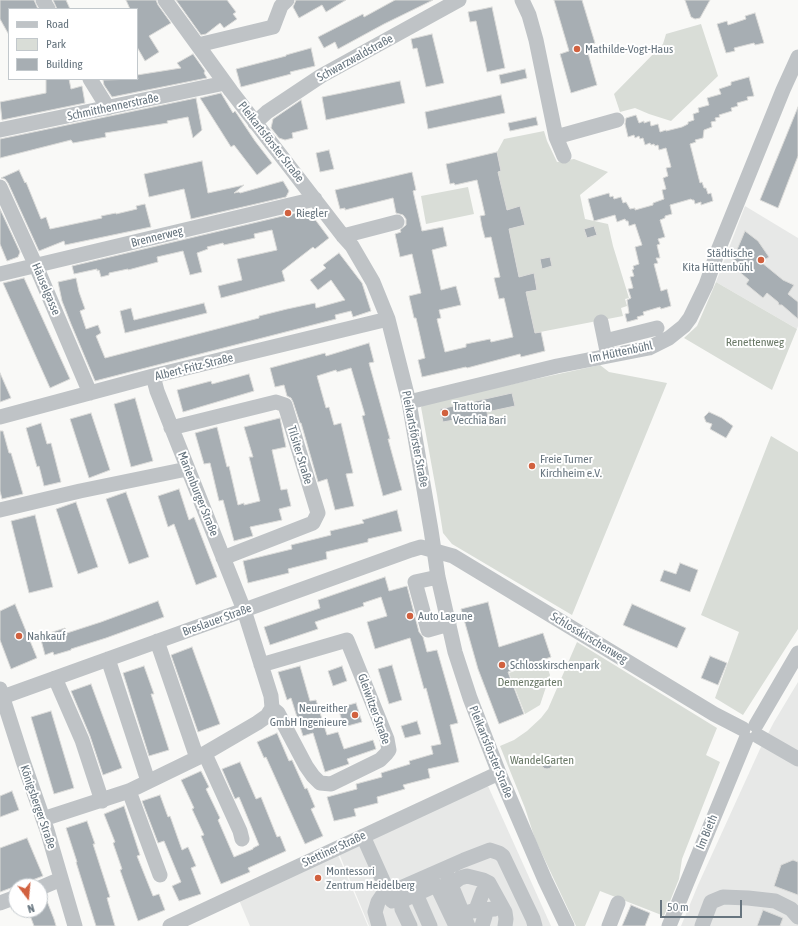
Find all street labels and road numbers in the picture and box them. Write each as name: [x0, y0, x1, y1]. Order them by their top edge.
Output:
street label: Schwarzwaldstraße: [314, 31, 396, 85]
street label: Schmitthennerstraße: [66, 90, 160, 124]
street label: Pleikartsförster Straße: [235, 99, 307, 185]
street label: Brennerweg: [130, 224, 184, 250]
street label: Häuselgasse: [29, 261, 63, 317]
street label: Im Hüttenbühl: [588, 338, 654, 366]
street label: Albert-Fritz-Straße: [153, 350, 235, 384]
street label: Pleikartsförster Straße: [399, 389, 431, 489]
street label: Tilsiter Straße: [284, 424, 316, 486]
street label: Marienburger Straße: [174, 450, 222, 538]
street label: Breslauer Straße: [180, 601, 254, 639]
street label: Schlosskirschenweg: [548, 609, 630, 667]
street label: Gleiwitzer Straße: [355, 672, 393, 746]
street label: Pleikartsförster Straße: [466, 704, 516, 800]
street label: Königsberger Straße: [17, 763, 59, 851]
street label: Im Bieth: [693, 812, 721, 852]
street label: Stettiner Straße: [300, 828, 368, 870]

